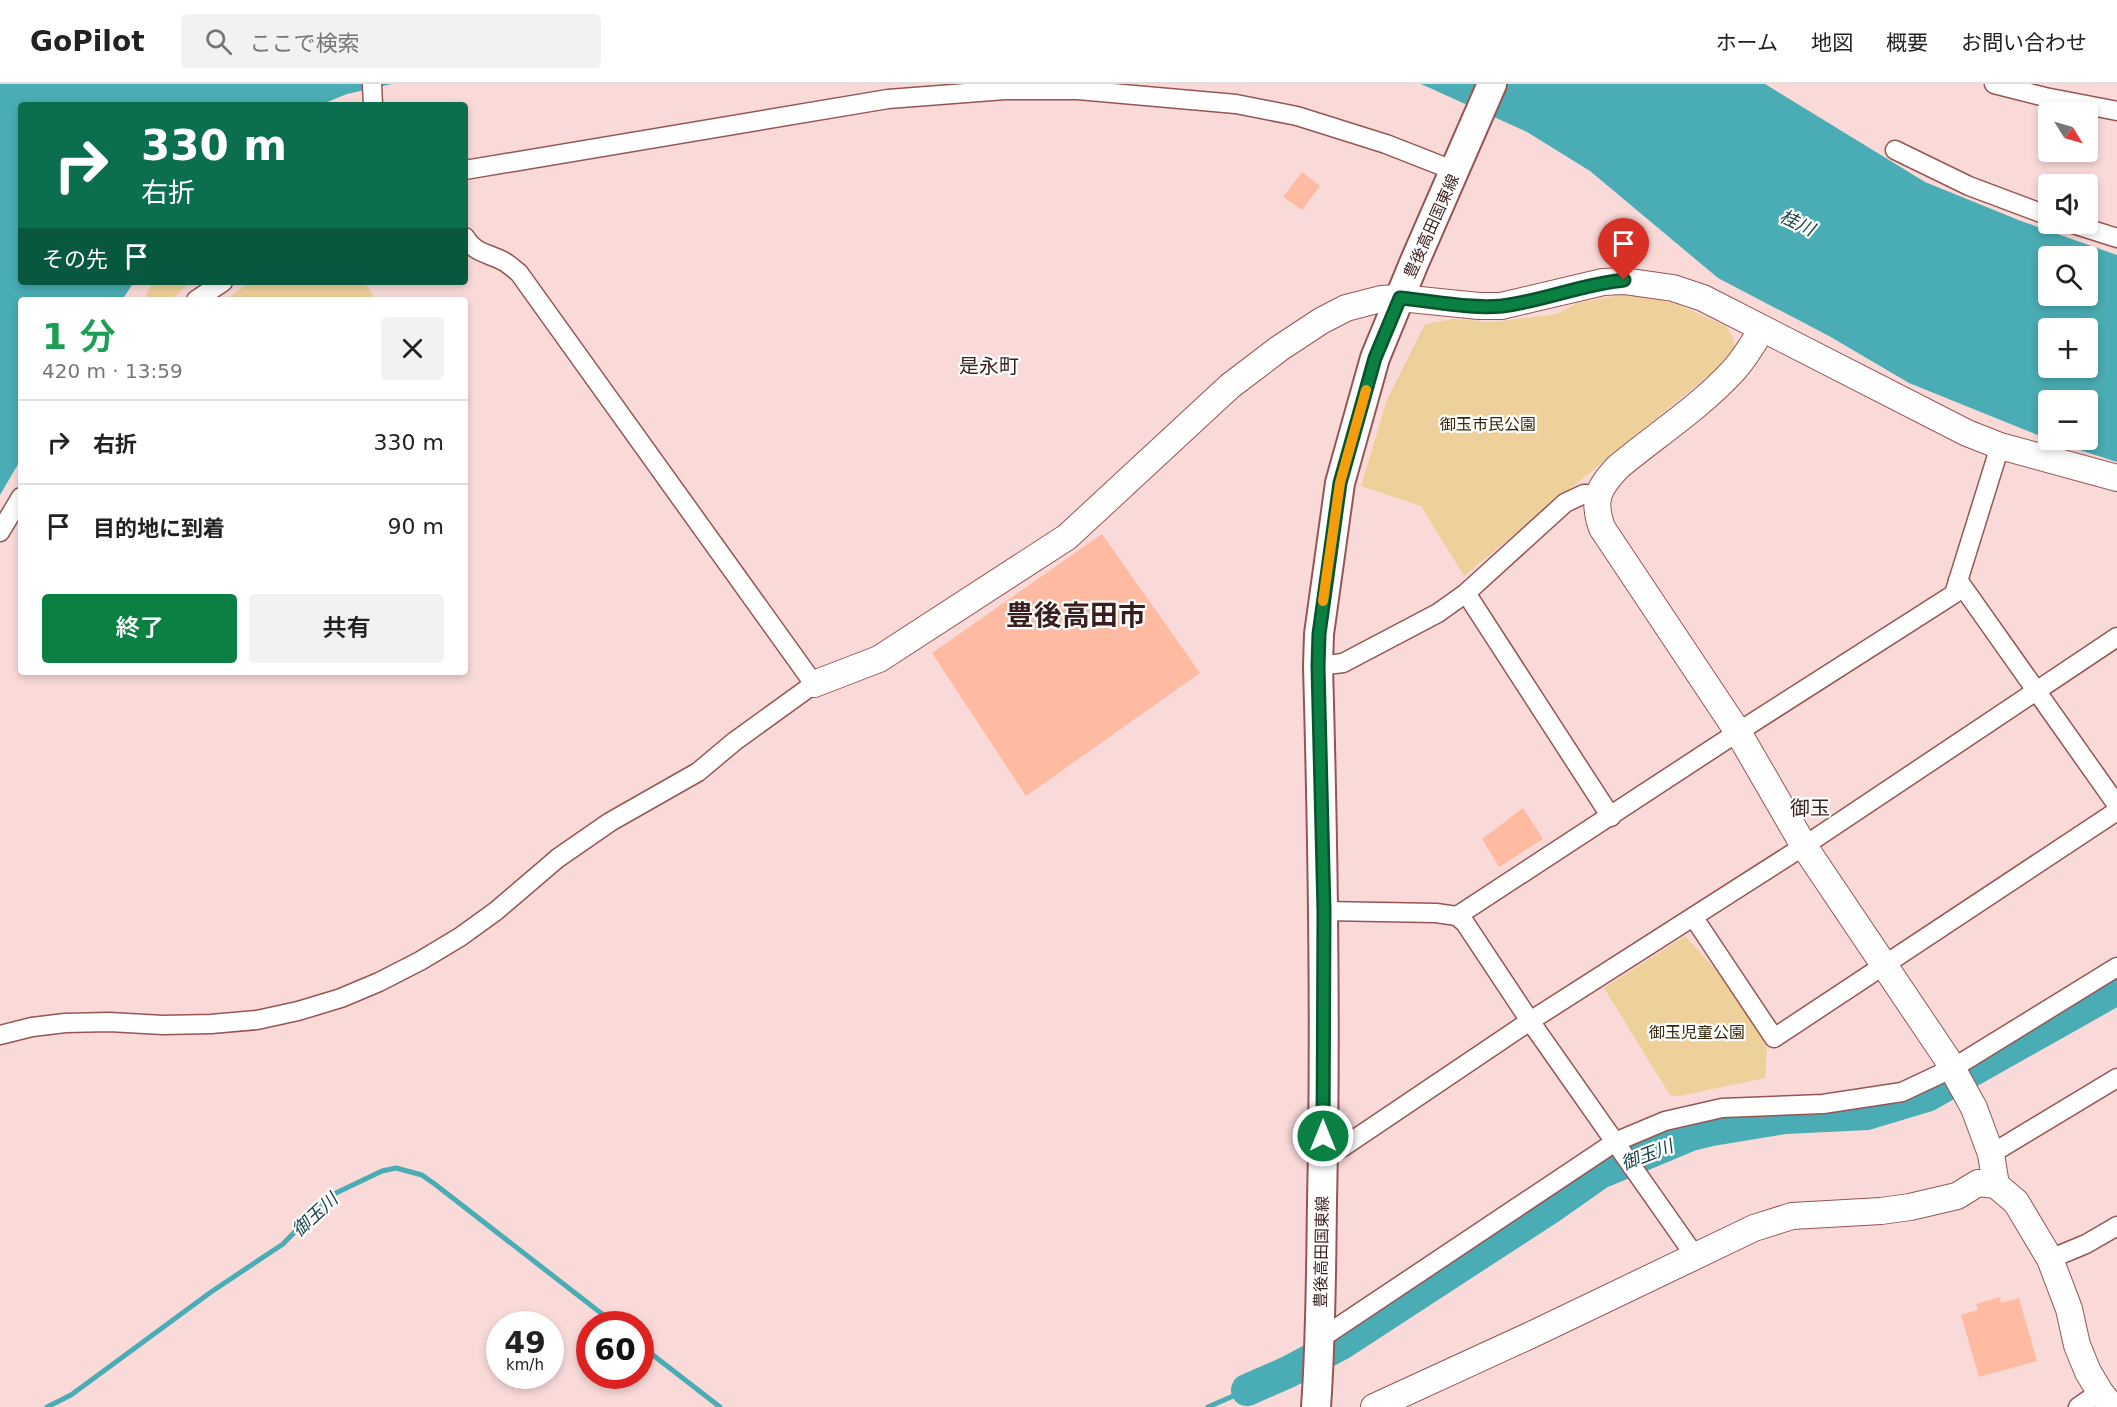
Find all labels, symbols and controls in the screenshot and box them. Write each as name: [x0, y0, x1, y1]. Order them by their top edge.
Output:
search box: [181, 14, 601, 68]
text: GoPilot: [30, 25, 145, 58]
icon: search: [202, 25, 235, 58]
text: ここで検索: [250, 31, 360, 56]
text: ホーム: [1716, 31, 1778, 55]
text: 地図: [1811, 31, 1853, 55]
text: 概要: [1886, 31, 1928, 55]
text: お問い合わせ: [1961, 31, 2087, 55]
north arrow: [2038, 102, 2098, 162]
map controls: [2038, 102, 2098, 450]
text: 330 m: [141, 121, 287, 170]
icon: right: [42, 126, 120, 204]
street label: 豊後高田国東線: [1400, 171, 1463, 281]
button: sound: [2038, 174, 2098, 234]
text: 右折: [141, 177, 195, 208]
water label: 桂川: [1776, 205, 1820, 241]
pin: [1598, 218, 1649, 280]
icon: arrive: [1607, 227, 1640, 260]
icon: arrive: [120, 240, 153, 273]
button: search: [2038, 246, 2098, 306]
text: その先: [42, 247, 108, 272]
text: 1 分: [42, 316, 116, 357]
button: close: [381, 317, 444, 380]
button: +: [2038, 318, 2098, 378]
district label: 是永町: [959, 354, 1019, 378]
text: 420 m · 13:59: [42, 359, 183, 383]
button: −: [2038, 390, 2098, 450]
park label: 御玉市民公園: [1440, 415, 1536, 434]
icon: right: [42, 426, 75, 459]
text: 330 m: [374, 430, 444, 455]
text: 右折: [93, 432, 137, 457]
icon: arrive: [42, 510, 75, 543]
text: 90 m: [388, 514, 444, 539]
text: 目的地に到着: [93, 516, 225, 541]
button: 終了: [42, 594, 237, 663]
button: 共有: [249, 594, 444, 663]
district label: 豊後高田市: [1006, 599, 1146, 632]
district label: 御玉: [1790, 796, 1830, 820]
park label: 御玉児童公園: [1649, 1023, 1745, 1042]
position arrow: [1291, 1104, 1355, 1168]
water label: 御玉川: [1618, 1134, 1678, 1174]
water label: 御玉川: [288, 1187, 343, 1241]
street label: 豊後高田国東線: [1311, 1196, 1332, 1308]
speed limit sign: 60: [576, 1311, 654, 1389]
text: 49: [504, 1325, 546, 1360]
text: km/h: [506, 1356, 544, 1374]

